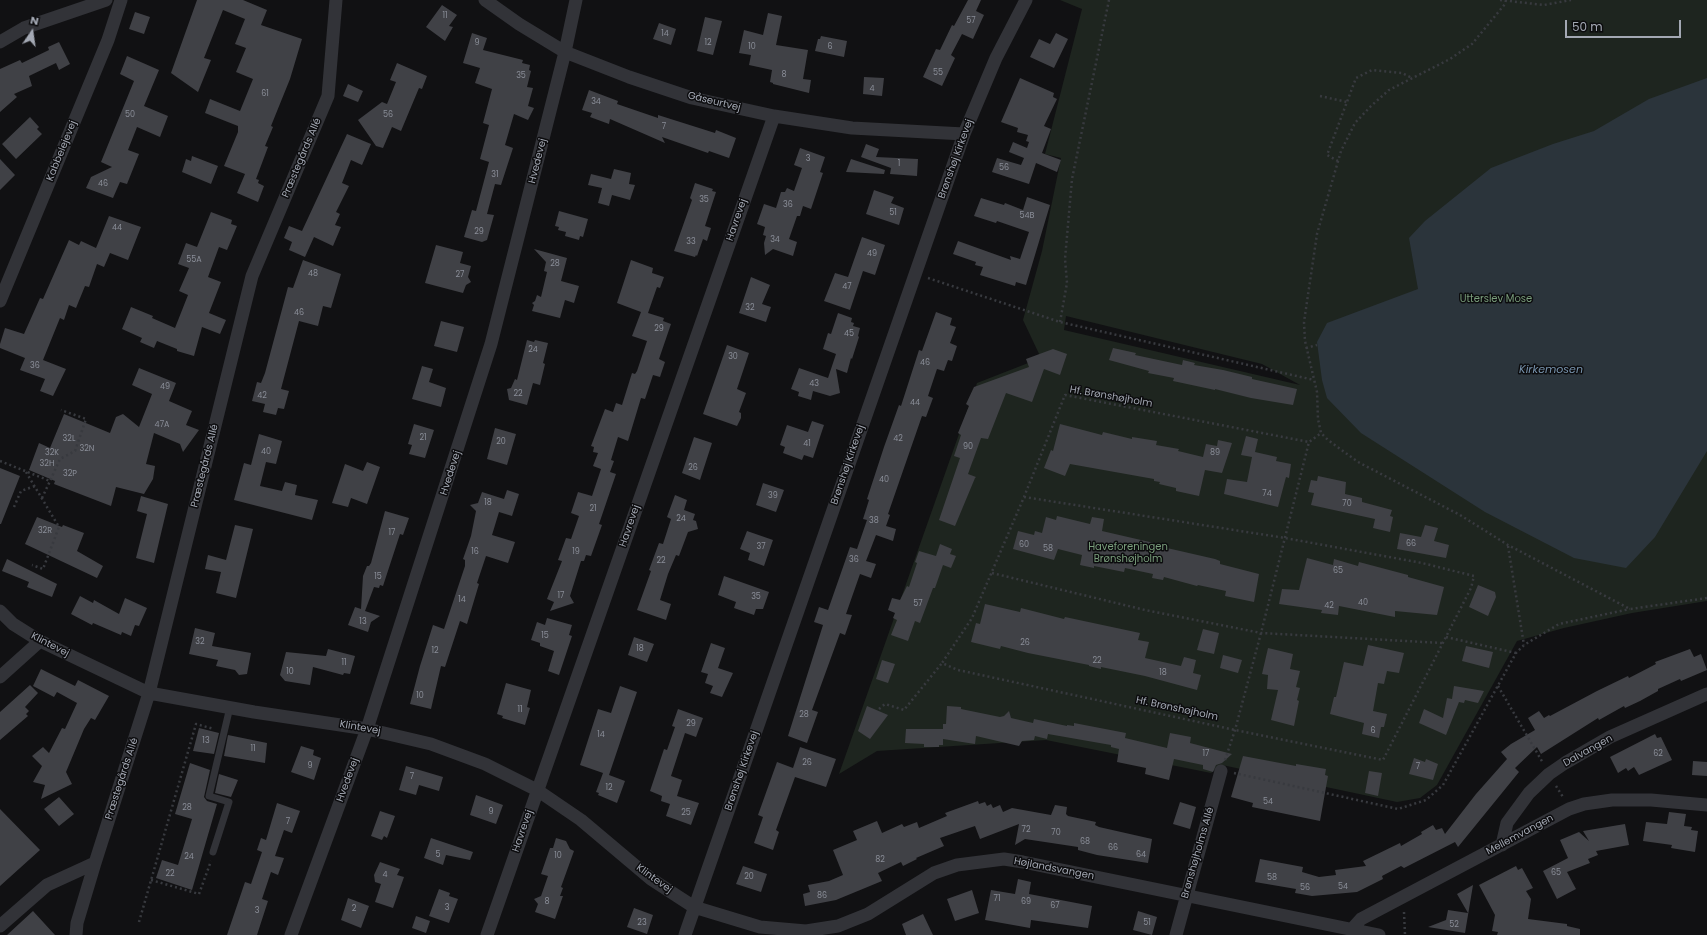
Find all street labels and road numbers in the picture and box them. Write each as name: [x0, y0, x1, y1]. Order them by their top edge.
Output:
street label: Gåseurtvej: [686, 90, 742, 114]
street label: Præstegårds Allé: [280, 116, 324, 200]
street label: Brønshøj Kirkevej: [936, 118, 976, 200]
street label: Kabbelejevej: [44, 119, 80, 183]
street label: Hvedevej: [527, 137, 549, 185]
street label: Havrevej: [724, 197, 750, 243]
street label: Hf. Brønshøjholm: [1069, 384, 1153, 410]
street label: Præstegårds Allé: [189, 423, 221, 509]
street label: Brønshøj Kirkevej: [829, 424, 867, 506]
street label: Hvedevej: [438, 449, 464, 497]
street label: Havrevej: [617, 503, 643, 549]
street label: Klintevej: [29, 630, 71, 660]
street label: Hf. Brønshøjholm: [1135, 694, 1219, 724]
street label: Klintevej: [339, 718, 381, 738]
street label: Brønshøj Kirkevej: [723, 730, 761, 812]
street label: Dalvangen: [1561, 733, 1615, 769]
street label: Præstegårds Allé: [103, 737, 141, 821]
street label: Hvedevej: [334, 756, 362, 804]
street label: Brønshøjholms Allé: [1179, 806, 1217, 900]
street label: Havrevej: [510, 808, 536, 854]
street label: Mellemvangen: [1484, 812, 1556, 858]
street label: Højlandsvangen: [1013, 855, 1095, 883]
street label: Klintevej: [634, 862, 674, 896]

